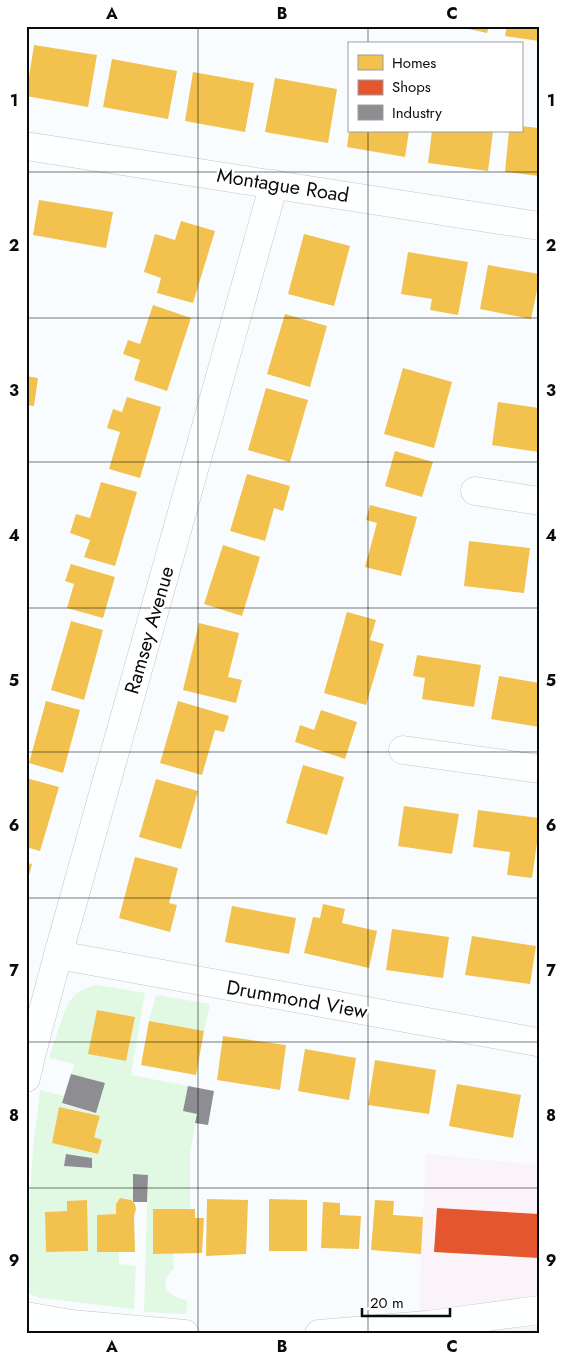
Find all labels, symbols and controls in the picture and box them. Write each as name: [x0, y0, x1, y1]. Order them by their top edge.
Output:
text: A: [105, 2, 118, 25]
text: B: [277, 2, 287, 25]
text: C: [446, 2, 458, 25]
legend: [348, 42, 522, 132]
text: Homes: [392, 52, 436, 74]
text: Shops: [392, 76, 431, 98]
text: 1: [10, 89, 18, 112]
text: 1: [547, 89, 555, 112]
text: Industry: [392, 102, 442, 124]
street label: Montague Road: [215, 161, 351, 210]
text: 2: [9, 234, 19, 257]
text: 2: [546, 234, 556, 257]
text: 3: [9, 379, 19, 402]
text: 3: [546, 379, 556, 402]
text: 4: [8, 524, 20, 547]
text: 4: [545, 524, 557, 547]
street label: Ramsey Avenue: [117, 563, 182, 697]
text: 5: [9, 669, 19, 692]
text: 5: [546, 669, 556, 692]
text: 6: [9, 814, 19, 837]
text: 6: [546, 814, 556, 837]
text: 7: [9, 959, 19, 982]
text: 7: [546, 959, 556, 982]
street label: Drummond View: [224, 973, 370, 1026]
text: 8: [9, 1104, 19, 1127]
text: 8: [546, 1104, 556, 1127]
text: 9: [9, 1249, 19, 1272]
text: 9: [546, 1249, 556, 1272]
scale bar: [362, 1285, 450, 1317]
text: 20 m: [370, 1292, 404, 1314]
text: A: [105, 1335, 118, 1358]
text: B: [277, 1335, 287, 1358]
text: C: [446, 1335, 458, 1358]

